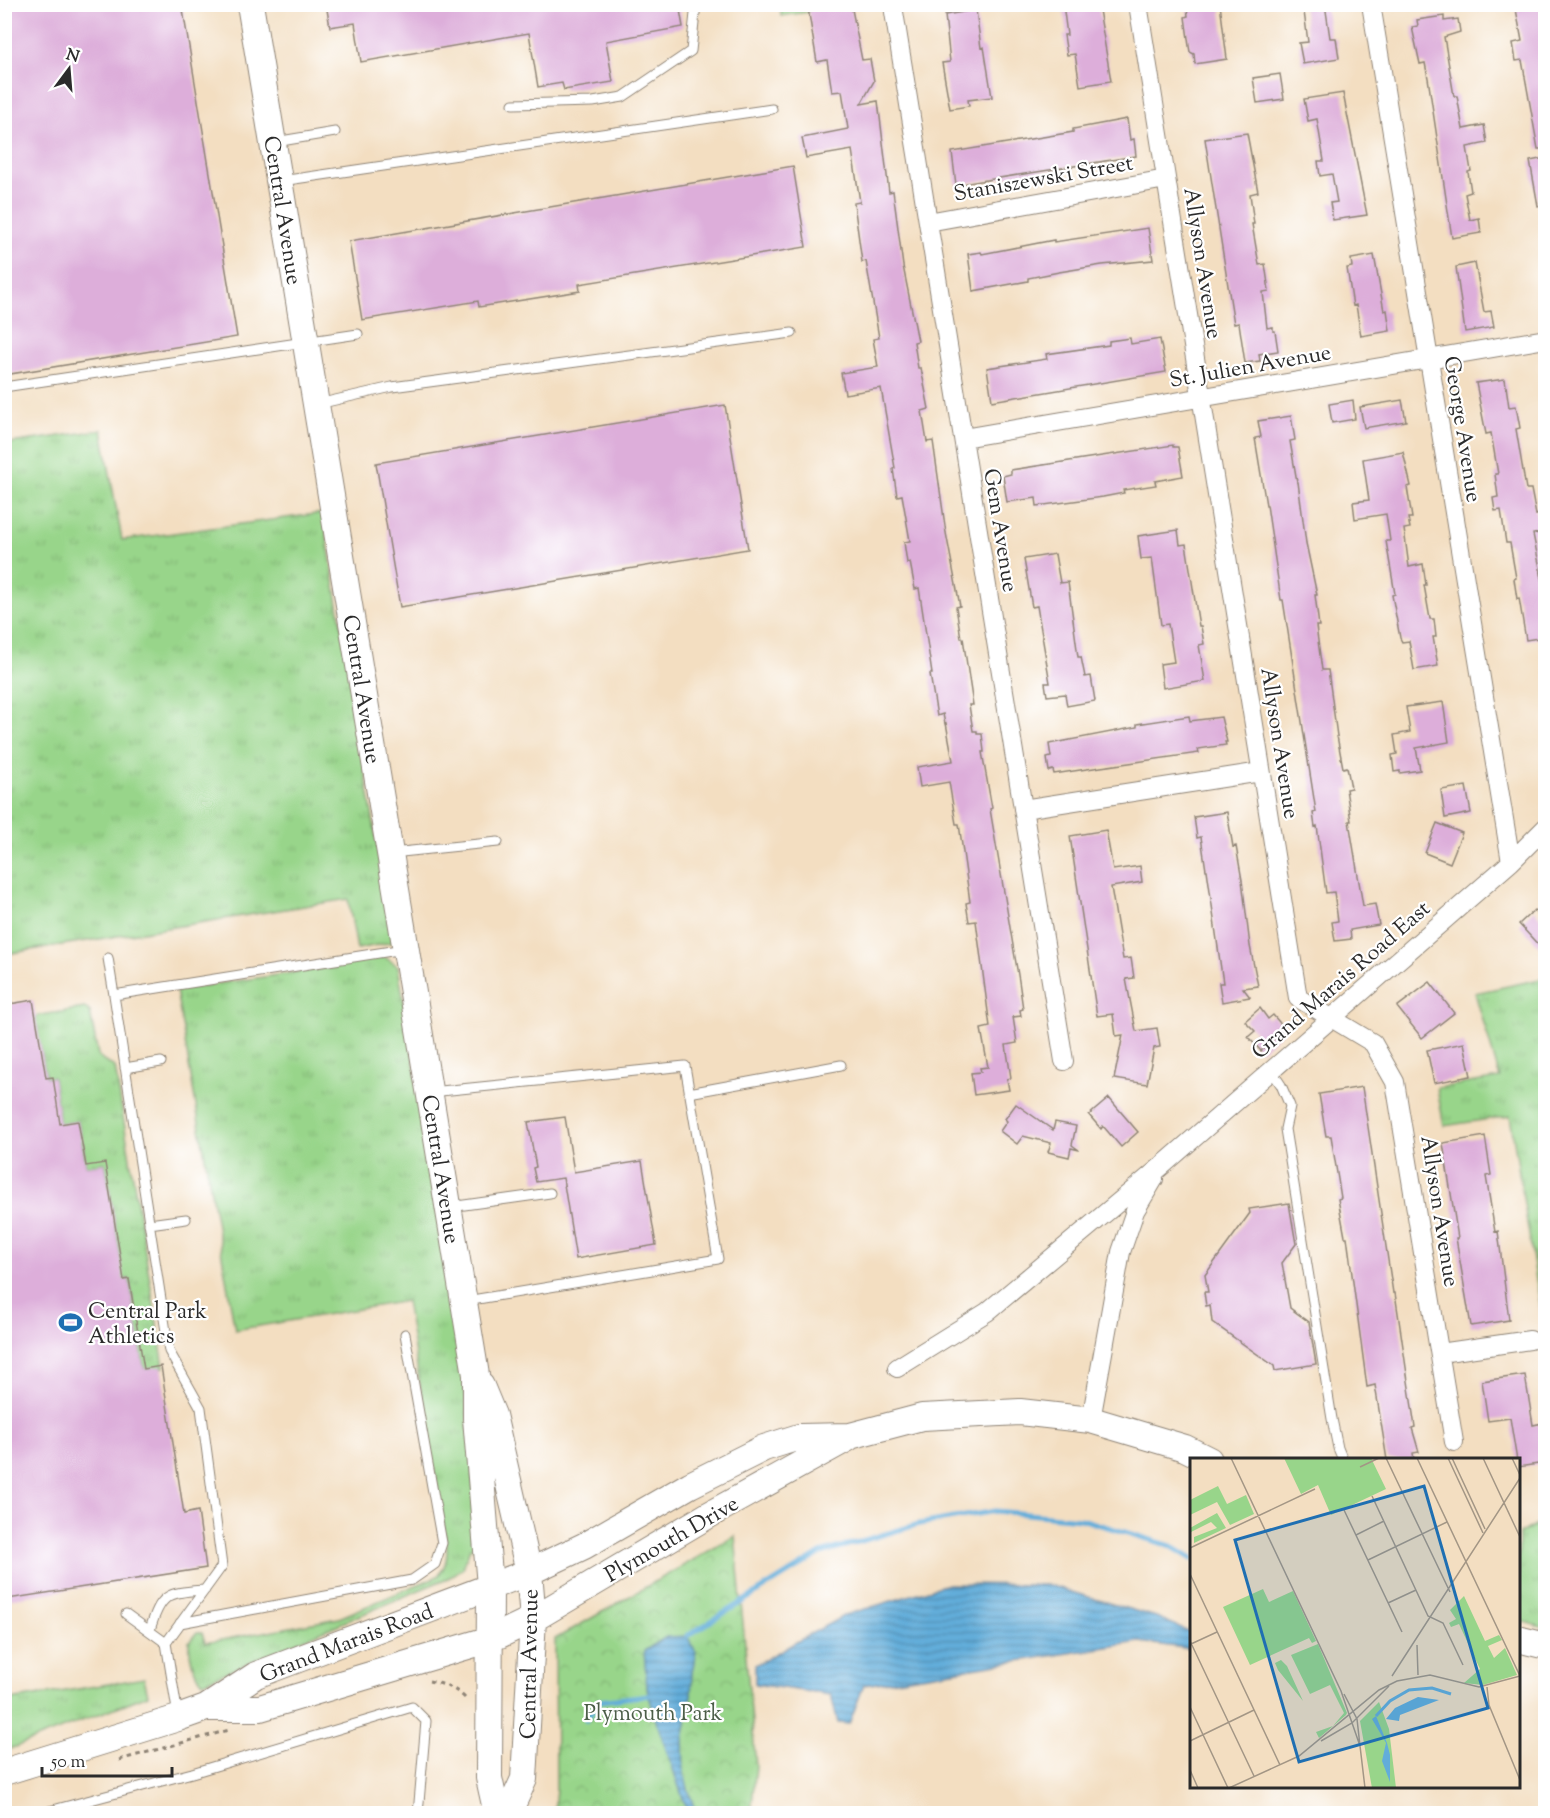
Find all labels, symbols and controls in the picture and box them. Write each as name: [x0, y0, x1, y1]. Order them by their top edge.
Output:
north arrow: [39, 39, 99, 99]
text: N: [63, 44, 82, 70]
street label: Central Avenue: [253, 134, 309, 287]
street label: Staniszewski Street: [951, 148, 1136, 211]
street label: Allyson Avenue: [1173, 186, 1229, 341]
street label: St. Julien Avenue: [1167, 338, 1334, 398]
street label: George Avenue: [1434, 354, 1488, 505]
street label: Gem Avenue: [973, 466, 1025, 595]
street label: Central Avenue: [332, 613, 388, 766]
street label: Allyson Avenue: [1250, 666, 1306, 821]
street label: Grand Marais Road East: [1245, 894, 1439, 1068]
street label: Central Avenue: [411, 1093, 467, 1246]
street label: Allyson Avenue: [1410, 1134, 1466, 1289]
place label: Central Park Athletics: [88, 1297, 207, 1354]
sports icon: Central Park Athletics: [57, 1310, 83, 1336]
inset map: [1190, 1458, 1520, 1788]
street label: Plymouth Drive: [600, 1489, 745, 1592]
street label: Central Avenue: [514, 1589, 548, 1740]
street label: Grand Marais Road: [256, 1597, 439, 1693]
park label: Plymouth Park: [583, 1699, 723, 1731]
scale bar: [42, 1740, 172, 1778]
text: 50 m: [50, 1750, 86, 1776]

